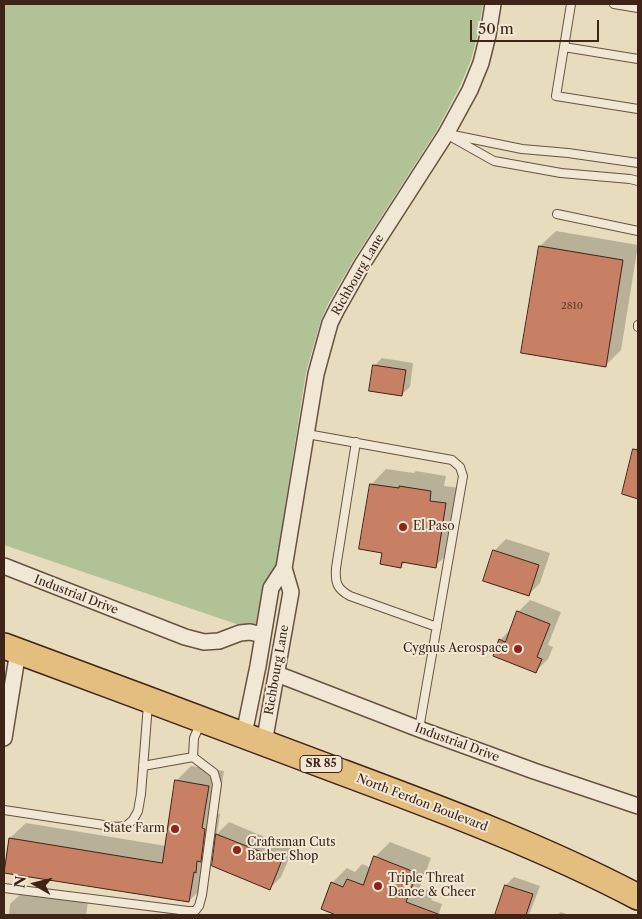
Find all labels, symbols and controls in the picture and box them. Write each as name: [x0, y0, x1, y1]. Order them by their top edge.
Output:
scale bar: [472, 10, 601, 42]
text: 50 m: [478, 19, 514, 38]
street label: Richbourg Lane: [329, 232, 387, 318]
house number: 2810: [561, 300, 583, 312]
place label: El Paso: [413, 520, 455, 534]
marker: El Paso: [397, 521, 409, 533]
street label: Industrial Drive: [32, 572, 120, 618]
street label: Richbourg Lane: [262, 624, 292, 716]
place label: Cygnus Aerospace: [403, 642, 508, 656]
marker: Cygnus Aerospace: [512, 643, 524, 655]
street label: Industrial Drive: [413, 721, 501, 765]
road number: SR 85: [300, 756, 342, 772]
street label: North Ferdon Boulevard: [354, 771, 490, 835]
place label: State Farm: [103, 822, 165, 836]
marker: State Farm: [169, 823, 181, 835]
place label: Craftsman Cuts Barber Shop: [247, 836, 335, 864]
marker: Craftsman Cuts Barber Shop: [231, 844, 243, 856]
north arrow: [10, 859, 60, 909]
place label: Triple Threat Dance & Cheer: [388, 872, 476, 900]
text: N: [10, 875, 30, 889]
marker: Triple Threat Dance & Cheer: [372, 880, 384, 892]

